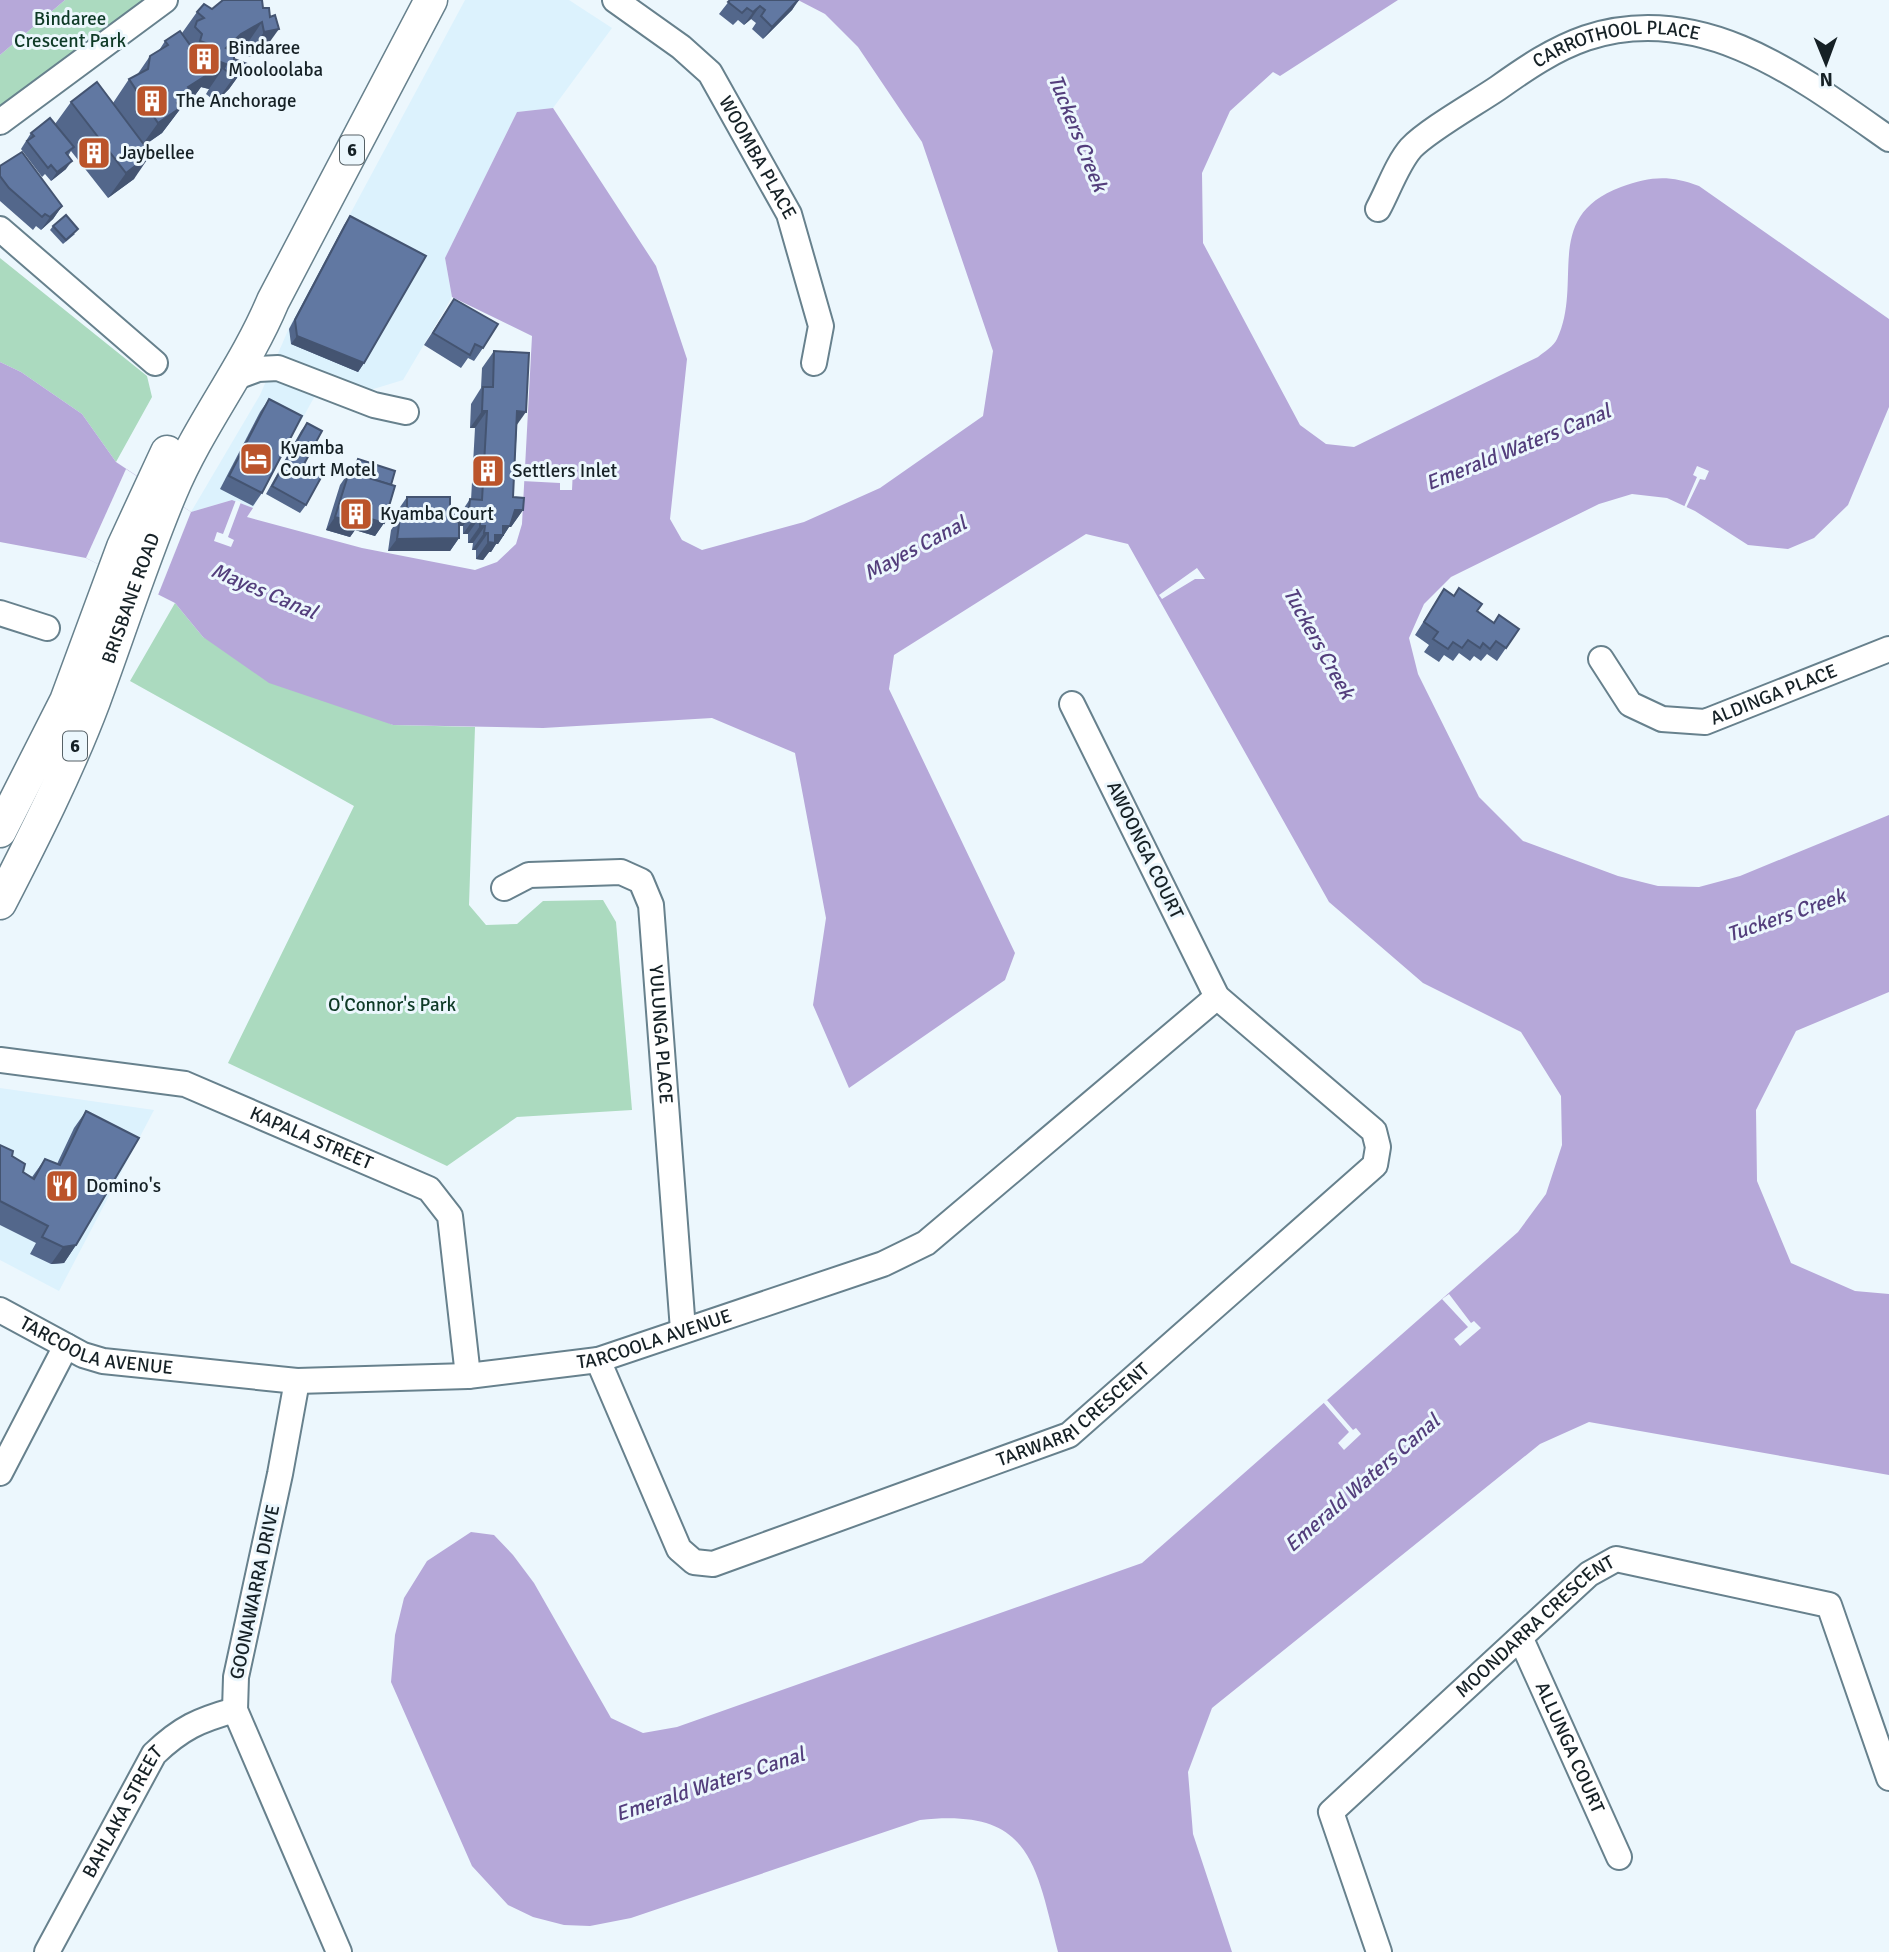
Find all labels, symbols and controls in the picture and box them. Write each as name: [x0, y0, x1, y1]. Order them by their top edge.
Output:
park label: Bindaree Crescent Park: [14, 7, 126, 53]
street label: CARROTHOOL PLACE: [1528, 16, 1703, 73]
north arrow: [1791, 28, 1861, 98]
place label: Bindaree Mooloolaba: [228, 36, 323, 82]
building icon: Bindaree Mooloolaba: [185, 40, 223, 78]
text: N: [1819, 67, 1833, 91]
water label: Tuckers Creek: [1043, 71, 1114, 197]
building icon: The Anchorage: [133, 82, 171, 120]
place label: The Anchorage: [176, 89, 297, 113]
street label: WOOMBA PLACE: [713, 92, 802, 224]
building icon: Jaybellee: [75, 134, 113, 172]
road number: 6: [340, 135, 364, 164]
place label: Jaybellee: [119, 141, 195, 165]
water label: Emerald Waters Canal: [1422, 397, 1616, 496]
place label: Kyamba Court Motel: [280, 436, 376, 482]
hotel icon: Kyamba Court Motel: [237, 440, 275, 478]
building icon: Settlers Inlet: [469, 452, 507, 490]
place label: Settlers Inlet: [512, 459, 618, 483]
building icon: Kyamba Court: [337, 495, 375, 533]
place label: Kyamba Court: [380, 502, 494, 526]
water label: Mayes Canal: [859, 509, 972, 586]
street label: BRISBANE ROAD: [96, 530, 165, 667]
water label: Mayes Canal: [207, 557, 323, 626]
water label: Tuckers Creek: [1278, 583, 1362, 706]
street label: ALDINGA PLACE: [1707, 659, 1841, 731]
road number: 6: [63, 732, 87, 760]
street label: AWOONGA COURT: [1101, 777, 1189, 923]
water label: Tuckers Creek: [1723, 882, 1851, 947]
street label: YULUNGA PLACE: [644, 964, 678, 1105]
park label: O'Connor's Park: [328, 993, 457, 1017]
street label: KAPALA STREET: [246, 1101, 377, 1176]
restaurant icon: Domino's: [43, 1167, 81, 1205]
place label: Domino's: [86, 1174, 161, 1198]
street label: TARCOOLA AVENUE: [576, 1304, 735, 1375]
street label: TARCOOLA AVENUE: [16, 1311, 174, 1380]
street label: TARWARRI CRESCENT: [993, 1357, 1155, 1472]
water label: Emerald Waters Canal: [1279, 1407, 1446, 1558]
street label: GOONAWARRA DRIVE: [225, 1502, 285, 1682]
street label: MOONDARRA CRESCENT: [1451, 1550, 1619, 1703]
street label: ALLUNGA COURT: [1530, 1678, 1610, 1818]
street label: BAHLAKA STREET: [77, 1740, 168, 1882]
water label: Emerald Waters Canal: [612, 1741, 810, 1827]

